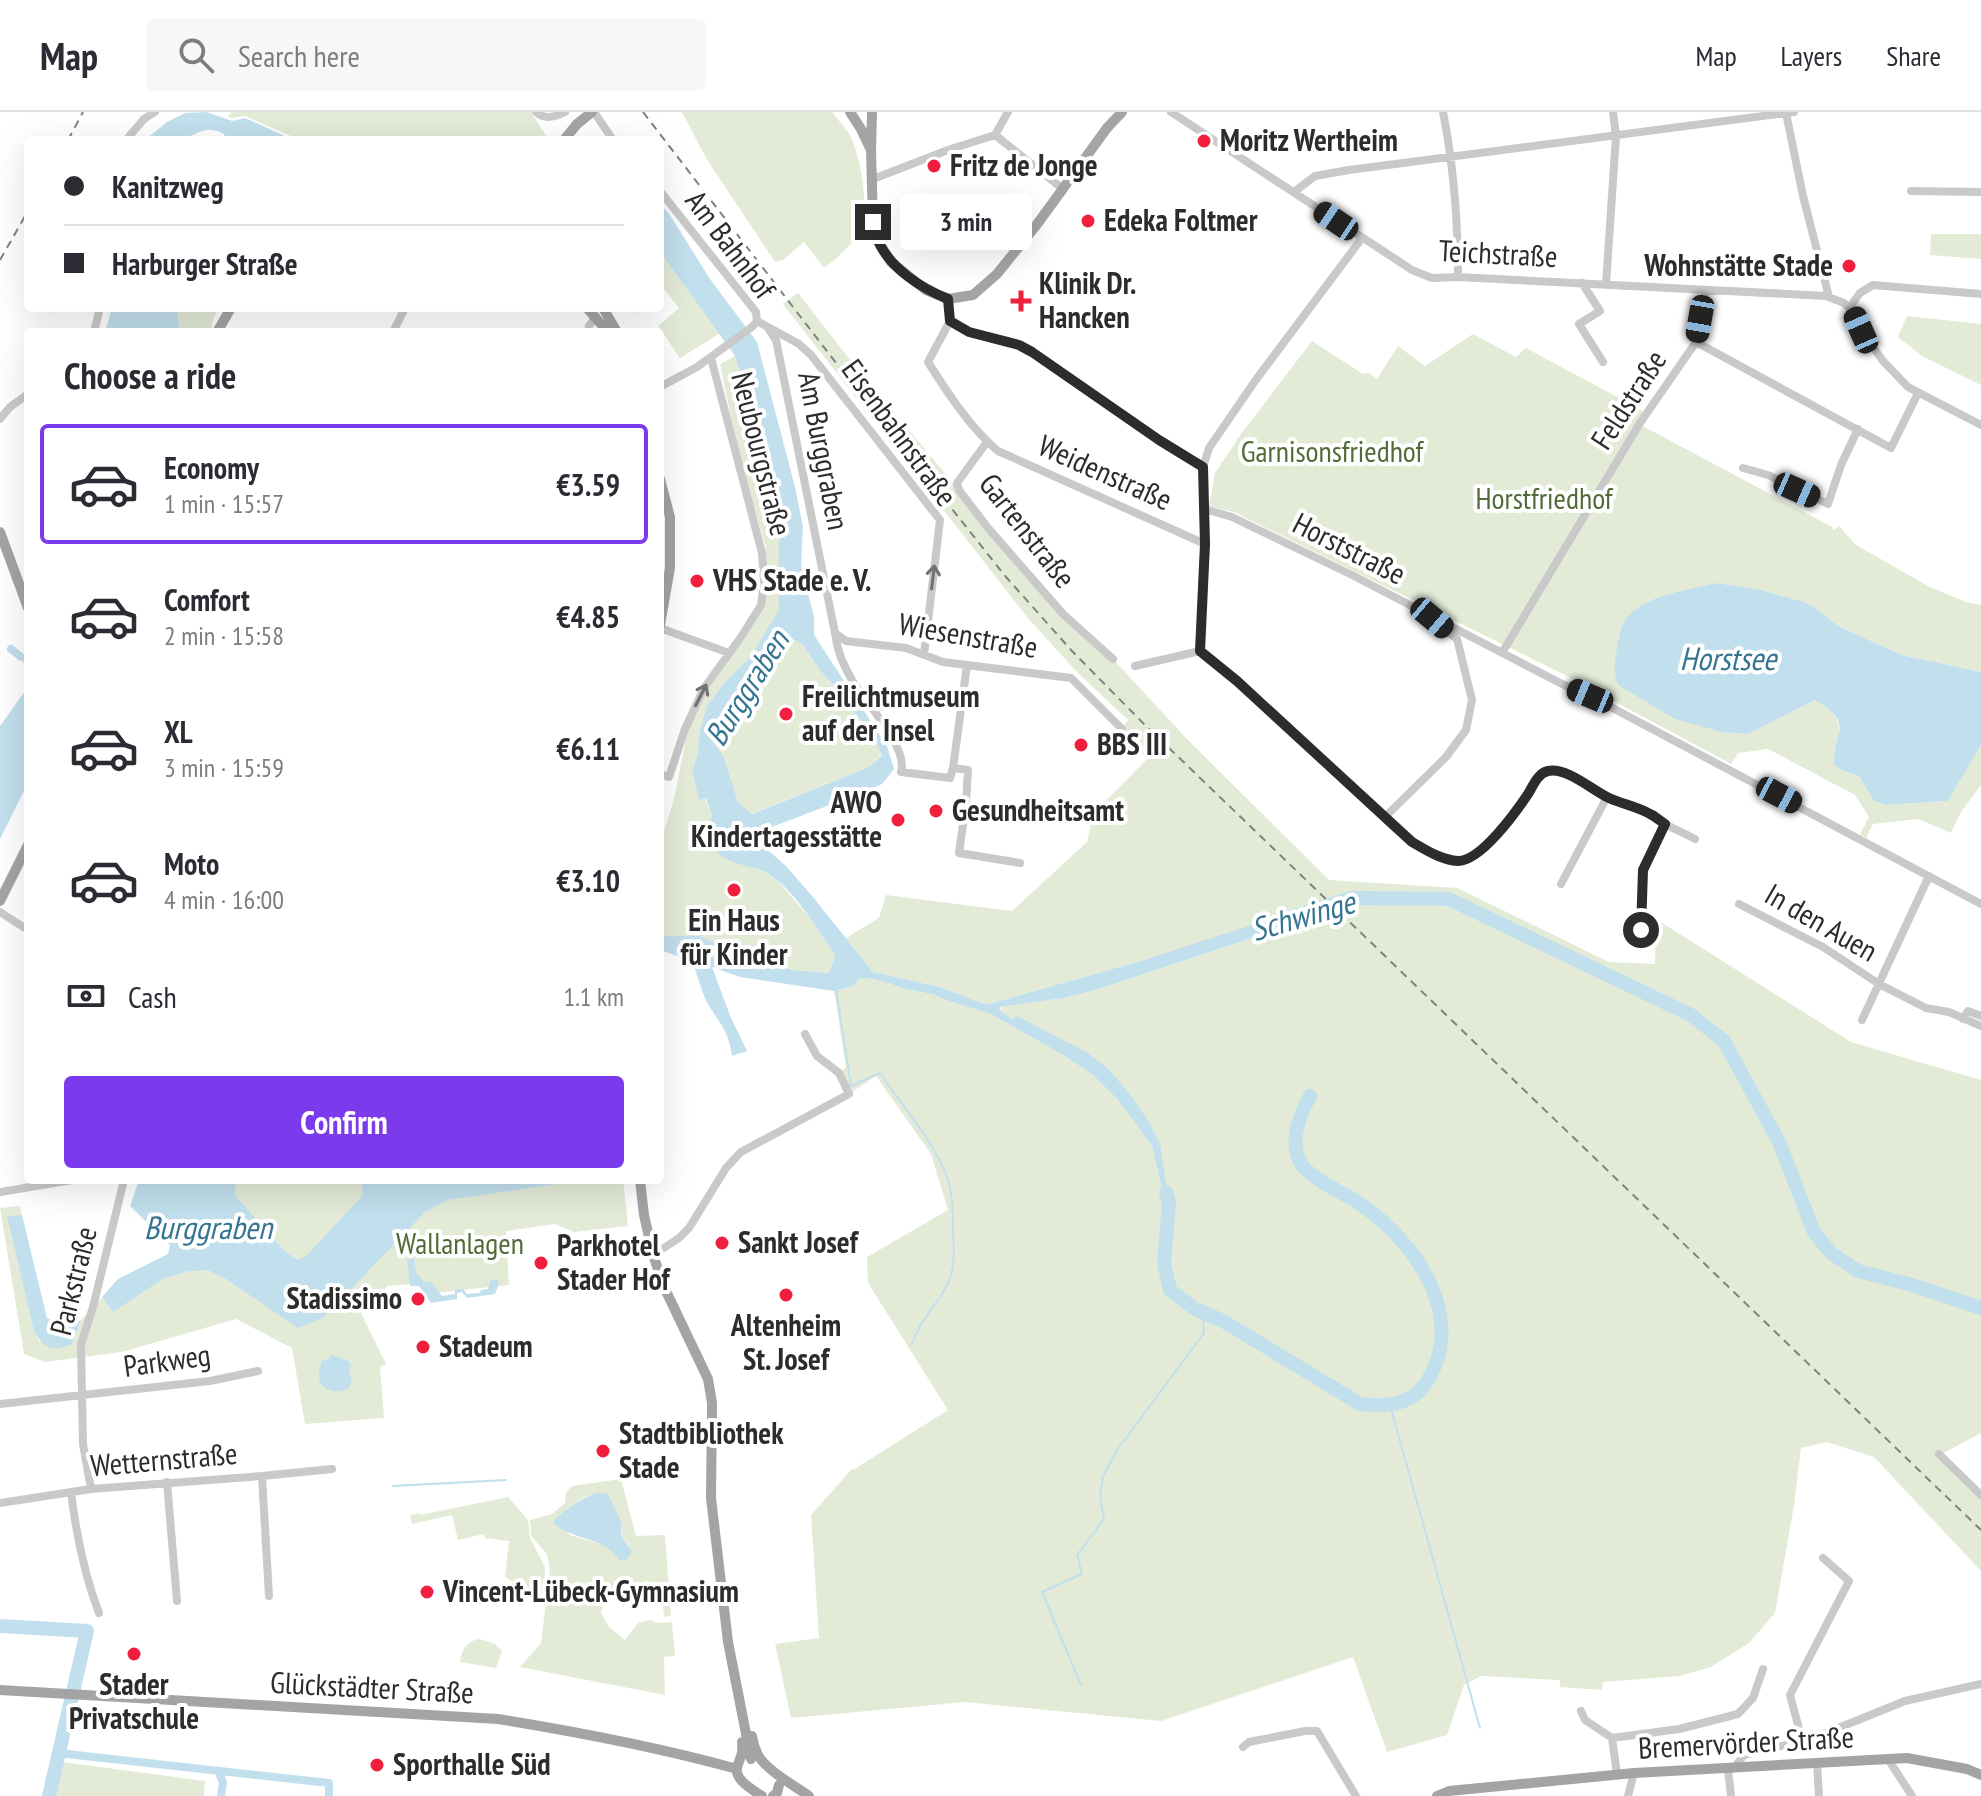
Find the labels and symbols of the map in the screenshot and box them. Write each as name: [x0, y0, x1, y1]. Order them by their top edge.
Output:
place label: Moritz Wertheim: [1220, 120, 1398, 159]
marker: Moritz Wertheim: [1195, 132, 1213, 150]
place label: Fritz de Jonge: [950, 145, 1098, 184]
marker: Fritz de Jonge: [925, 157, 943, 175]
street label: Am Bahnhof: [678, 182, 786, 307]
callout: 3 min: [901, 194, 1033, 250]
car: [1309, 198, 1363, 244]
place label: Edeka Foltmer: [1104, 200, 1258, 239]
route end: [855, 204, 891, 240]
marker: Edeka Foltmer: [1079, 212, 1097, 230]
street label: Teichstraße: [1438, 230, 1558, 275]
place label: Wohnstätte Stade: [1643, 245, 1833, 284]
marker: Wohnstätte Stade: [1840, 257, 1858, 275]
place label: Klinik Dr. Hancken: [1039, 263, 1136, 336]
marker: Klinik Dr. Hancken: [1010, 290, 1032, 312]
car: [1684, 293, 1716, 345]
car: [1840, 303, 1882, 357]
street label: Feldstraße: [1581, 342, 1674, 456]
street label: Eisenbahnstraße: [834, 351, 967, 513]
street label: Neubourgstraße: [723, 368, 802, 540]
street label: Am Burggraben: [790, 368, 859, 533]
street label: Weidenstraße: [1033, 425, 1178, 518]
park label: Garnisonsfriedhof: [1241, 431, 1425, 470]
street label: Gartenstraße: [971, 465, 1085, 595]
car: [1770, 469, 1824, 511]
park label: Horstfriedhof: [1475, 478, 1614, 517]
street label: Horststraße: [1287, 503, 1413, 593]
place label: VHS Stade e. V.: [712, 560, 871, 599]
one-way arrow: [925, 564, 940, 591]
marker: VHS Stade e. V.: [688, 572, 706, 590]
car: [1406, 593, 1458, 643]
street label: Wiesenstraße: [896, 603, 1041, 666]
water label: Burggraben: [694, 620, 799, 753]
water label: Horstsee: [1680, 637, 1778, 679]
place label: Freilichtmuseum auf der Insel: [802, 676, 980, 749]
car: [1563, 676, 1617, 716]
one-way arrow: [694, 683, 709, 707]
marker: Freilichtmuseum auf der Insel: [777, 705, 795, 723]
place label: BBS III: [1097, 724, 1167, 763]
marker: BBS III: [1072, 736, 1090, 754]
car: [1752, 773, 1806, 817]
place label: AWO Kindertagesstätte: [691, 782, 882, 855]
place label: Gesundheitsamt: [952, 790, 1124, 829]
marker: Gesundheitsamt: [927, 802, 945, 820]
marker: AWO Kindertagesstätte: [889, 811, 907, 829]
street label: In den Auen: [1759, 874, 1885, 969]
water label: Schwinge: [1246, 880, 1361, 950]
marker: Ein Haus für Kinder: [725, 881, 743, 899]
place label: Ein Haus für Kinder: [680, 900, 788, 973]
route start: [1623, 912, 1659, 948]
water label: Burggraben: [144, 1206, 274, 1248]
street label: Parkstraße: [40, 1222, 105, 1339]
place label: Sankt Josef: [738, 1222, 860, 1261]
park label: Wallanlagen: [396, 1223, 524, 1262]
place label: Parkhotel Stader Hof: [557, 1225, 671, 1298]
marker: Sankt Josef: [713, 1234, 731, 1252]
marker: Parkhotel Stader Hof: [532, 1254, 550, 1272]
place label: Stadissimo: [287, 1278, 402, 1317]
marker: Altenheim St. Josef: [777, 1286, 795, 1304]
marker: Stadissimo: [409, 1290, 427, 1308]
place label: Altenheim St. Josef: [730, 1305, 841, 1378]
place label: Stadeum: [439, 1326, 533, 1365]
street label: Parkweg: [121, 1334, 213, 1385]
marker: Stadeum: [414, 1338, 432, 1356]
place label: Stadtbibliothek Stade: [619, 1413, 784, 1486]
street label: Wetternstraße: [89, 1433, 239, 1484]
marker: Stadtbibliothek Stade: [594, 1442, 612, 1460]
place label: Vincent-Lübeck-Gymnasium: [442, 1571, 739, 1610]
marker: Vincent-Lübeck-Gymnasium: [418, 1583, 436, 1601]
marker: Stader Privatschule: [125, 1645, 143, 1663]
street label: Glückstädter Straße: [269, 1662, 475, 1711]
place label: Stader Privatschule: [69, 1664, 199, 1737]
street label: Bremervörder Straße: [1637, 1716, 1855, 1767]
place label: Sporthalle Süd: [393, 1744, 551, 1783]
marker: Sporthalle Süd: [368, 1756, 386, 1774]

